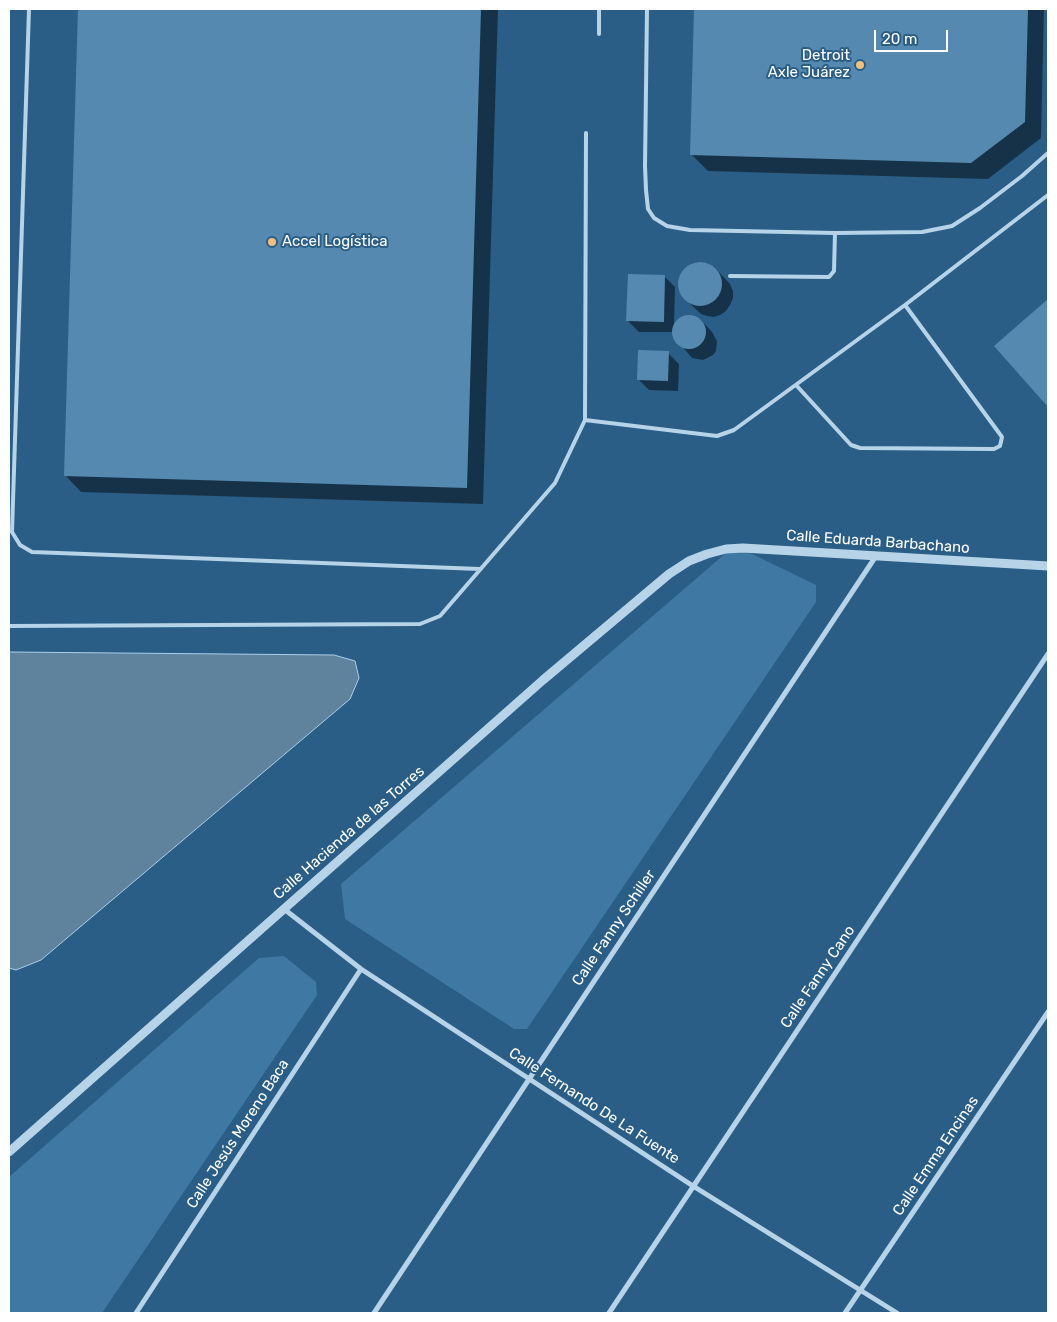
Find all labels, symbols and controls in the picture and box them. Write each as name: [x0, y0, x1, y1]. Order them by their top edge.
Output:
scale bar: [877, 20, 951, 52]
text: 20 m: [882, 30, 917, 48]
place label: Detroit Axle Juárez: [768, 47, 850, 82]
marker: Detroit Axle Juárez: [854, 59, 866, 71]
place label: Accel Logística: [282, 233, 387, 251]
marker: Accel Logística: [266, 236, 278, 248]
street label: Calle Eduarda Barbachano: [786, 527, 970, 557]
street label: Calle Hacienda de las Torres: [270, 762, 428, 904]
street label: Calle Fanny Schiller: [569, 867, 659, 989]
street label: Calle Fanny Cano: [777, 922, 859, 1032]
street label: Calle Fernando De La Fuente: [505, 1044, 683, 1168]
street label: Calle Jesús Moreno Baca: [183, 1056, 293, 1212]
street label: Calle Emma Encinas: [889, 1093, 983, 1219]

